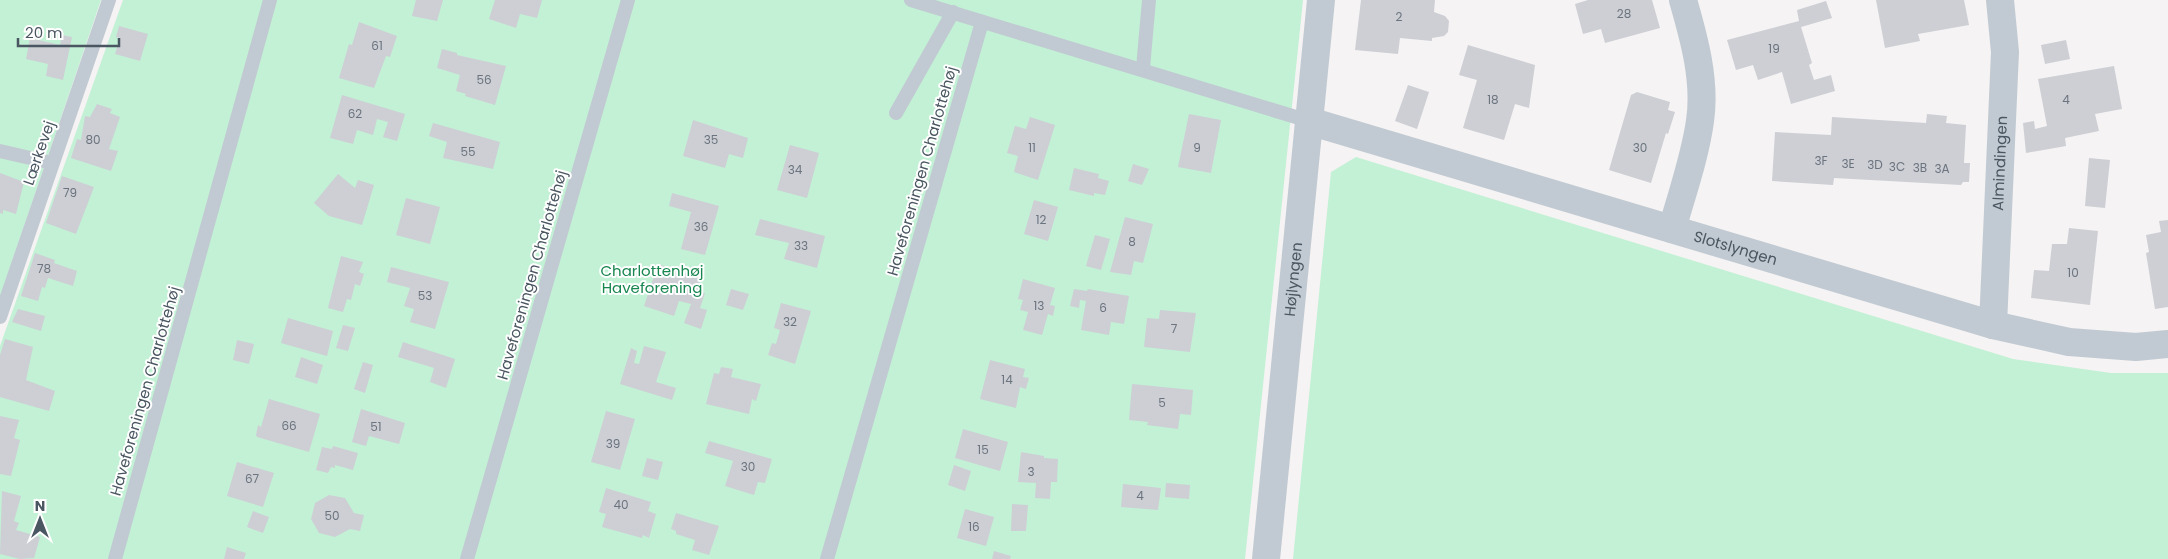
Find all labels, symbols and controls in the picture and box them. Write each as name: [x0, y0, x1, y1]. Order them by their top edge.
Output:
house number: 28: [1617, 5, 1631, 22]
house number: 2: [1396, 8, 1403, 25]
scale bar: [18, 15, 119, 47]
text: 20 m: [25, 22, 63, 43]
house number: 61: [371, 37, 383, 54]
house number: 19: [1768, 40, 1780, 57]
street label: Haveforeningen Charlottehøj: [882, 64, 962, 278]
house number: 56: [476, 71, 492, 88]
house number: 18: [1487, 91, 1499, 108]
house number: 4: [2062, 91, 2070, 108]
house number: 62: [348, 105, 362, 122]
street label: Almindingen: [1987, 115, 2012, 211]
street label: Lærkevej: [18, 118, 59, 188]
house number: 80: [85, 131, 101, 148]
house number: 35: [704, 131, 718, 148]
house number: 11: [1028, 139, 1036, 156]
house number: 9: [1193, 139, 1201, 156]
house number: 30: [1633, 139, 1647, 156]
house number: 55: [460, 143, 476, 160]
house number: 3F: [1814, 152, 1828, 169]
house number: 3E: [1841, 155, 1855, 172]
house number: 3D: [1867, 156, 1883, 173]
house number: 3C: [1889, 158, 1905, 175]
house number: 3B: [1913, 159, 1927, 176]
house number: 3A: [1934, 160, 1950, 177]
house number: 34: [788, 161, 803, 178]
street label: Haveforeningen Charlottehøj: [492, 168, 572, 382]
house number: 79: [63, 184, 77, 201]
house number: 12: [1036, 211, 1046, 228]
house number: 36: [694, 218, 708, 235]
street label: Slotslyngen: [1691, 225, 1780, 270]
house number: 8: [1128, 233, 1136, 250]
house number: 33: [794, 237, 808, 254]
street label: Højlyngen: [1279, 241, 1307, 317]
house number: 78: [37, 260, 51, 277]
park label: Charlottenhøj Haveforening: [601, 260, 703, 298]
house number: 10: [2067, 264, 2079, 281]
street label: Haveforeningen Charlottehøj: [105, 284, 185, 498]
house number: 53: [418, 287, 432, 304]
house number: 13: [1034, 297, 1044, 314]
house number: 6: [1099, 299, 1107, 316]
house number: 32: [783, 313, 797, 330]
house number: 7: [1171, 320, 1178, 337]
house number: 14: [1001, 371, 1013, 388]
house number: 5: [1158, 394, 1166, 411]
house number: 66: [281, 417, 297, 434]
house number: 51: [370, 418, 382, 435]
house number: 39: [606, 435, 620, 452]
house number: 15: [977, 441, 989, 458]
house number: 30: [741, 458, 755, 475]
house number: 3: [1027, 463, 1035, 480]
house number: 67: [245, 470, 260, 487]
house number: 4: [1136, 487, 1144, 504]
north arrow: [15, 494, 65, 544]
text: N: [35, 496, 45, 516]
house number: 40: [613, 496, 629, 513]
house number: 50: [324, 507, 340, 524]
house number: 16: [968, 518, 980, 535]

